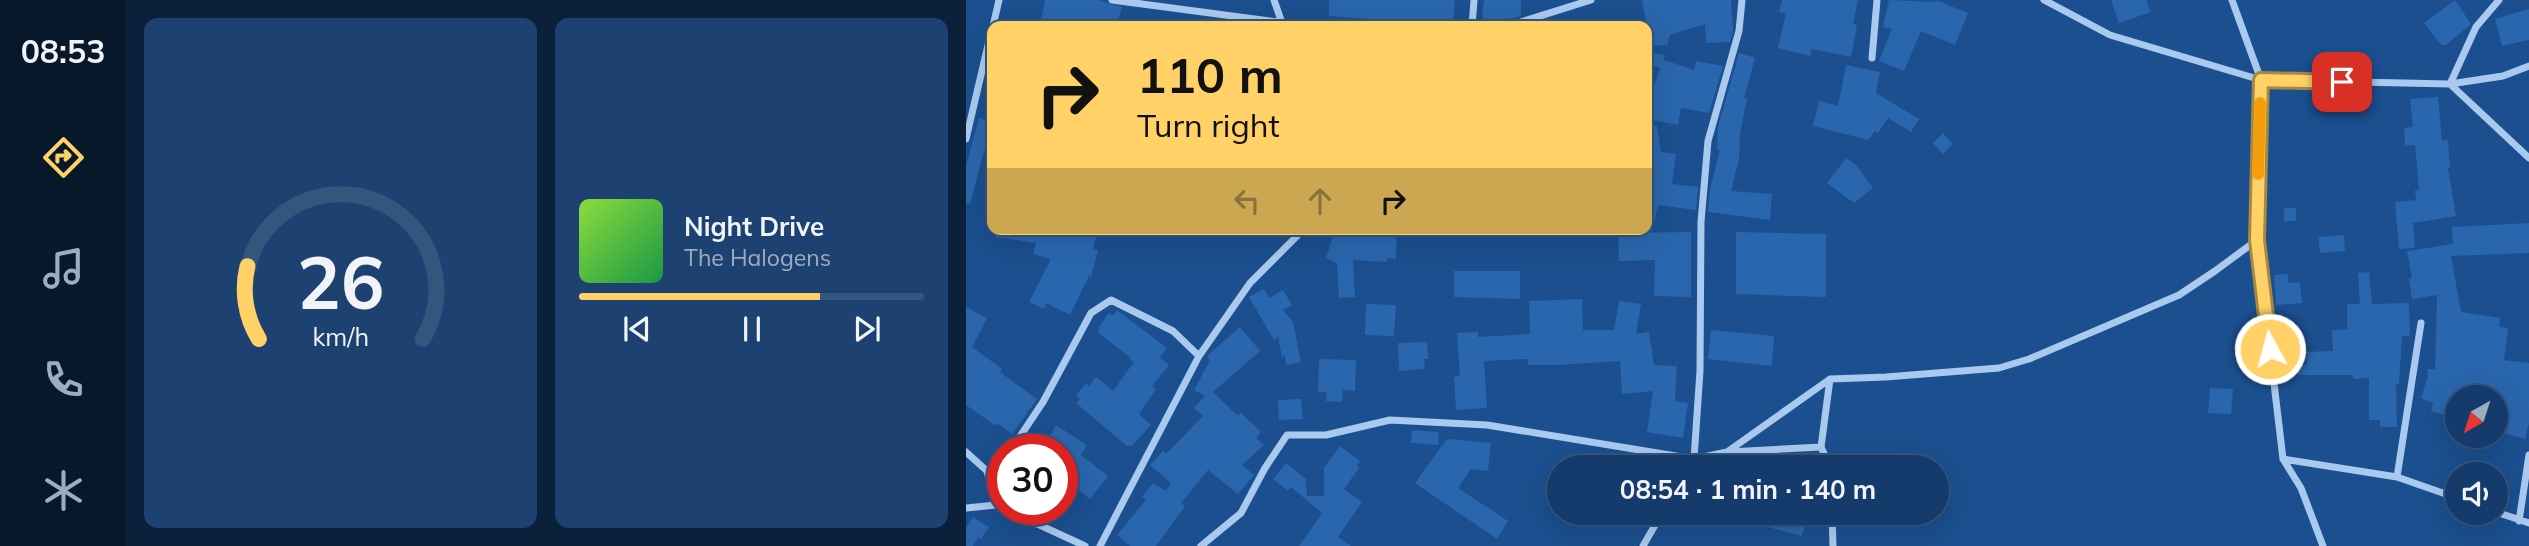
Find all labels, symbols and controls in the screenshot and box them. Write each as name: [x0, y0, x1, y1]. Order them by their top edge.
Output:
text: 08:53: [21, 31, 105, 71]
text: 110 m: [1137, 44, 1283, 105]
icon: right: [1022, 49, 1113, 140]
pin: [2312, 52, 2372, 112]
icon: arrive: [2323, 63, 2361, 101]
text: Turn right: [1137, 105, 1280, 145]
icon: directions: [39, 133, 88, 182]
icon: left: [1228, 182, 1266, 220]
icon: ahead: [1301, 182, 1339, 220]
icon: right: [1374, 182, 1412, 220]
text: Night Drive: [684, 210, 824, 243]
text: 26: [297, 236, 384, 327]
text: The Halogens: [684, 243, 831, 272]
icon: music: [39, 244, 88, 293]
icon: previous: [618, 310, 656, 348]
icon: pause: [733, 310, 771, 348]
icon: next: [848, 310, 886, 348]
position arrow: [2233, 312, 2307, 386]
text: km/h: [312, 321, 369, 352]
icon: phone: [39, 355, 88, 404]
north arrow: [2445, 385, 2508, 448]
map controls: [2445, 385, 2508, 525]
speed limit sign: 30: [987, 434, 1078, 525]
button: sound: [2445, 462, 2508, 525]
icon: climate: [39, 466, 88, 515]
text: 08:54 · 1 min · 140 m: [1620, 473, 1876, 506]

